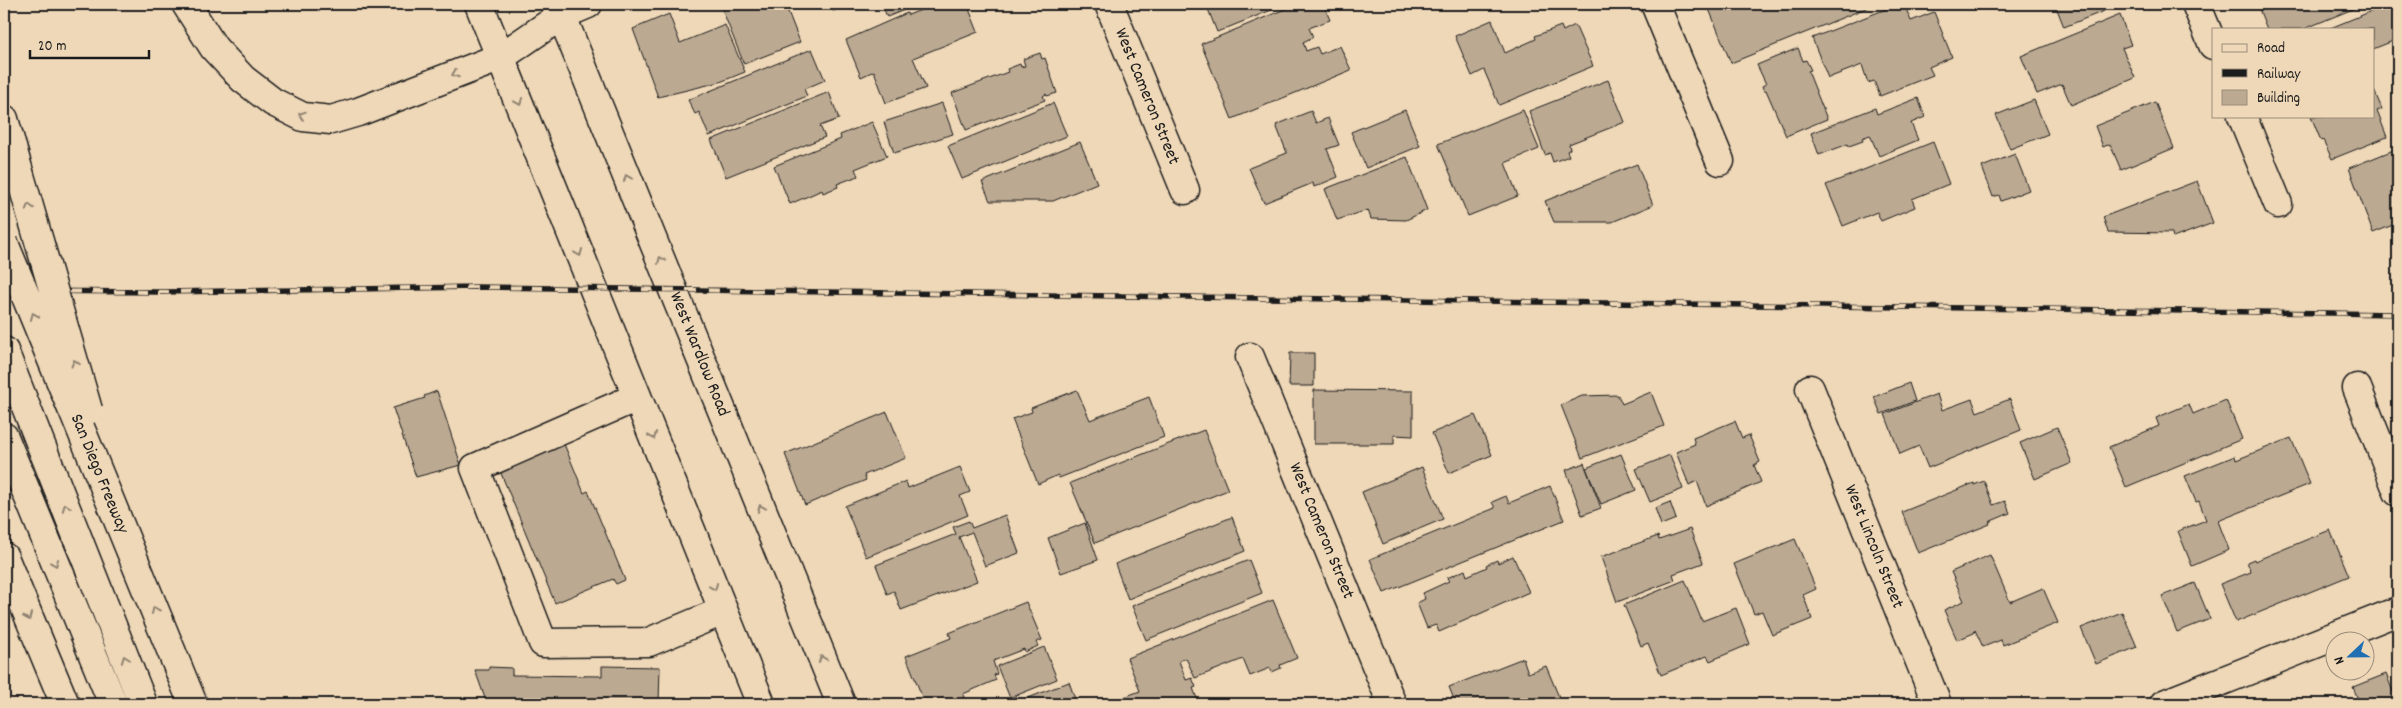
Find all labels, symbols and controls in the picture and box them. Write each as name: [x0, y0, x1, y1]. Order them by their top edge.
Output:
street label: West Cameron Street: [1108, 25, 1186, 169]
scale bar: [30, 28, 149, 60]
legend: [2212, 28, 2374, 118]
text: 20 m: [38, 36, 66, 58]
text: Road: [2257, 38, 2285, 60]
text: Railway: [2257, 64, 2301, 86]
one-way arrow: [452, 69, 460, 79]
text: Building: [2257, 88, 2300, 110]
one-way arrow: [513, 97, 523, 106]
one-way arrow: [298, 111, 307, 121]
one-way arrow: [623, 174, 634, 183]
one-way arrow: [25, 204, 35, 212]
one-way arrow: [573, 248, 583, 257]
one-way arrow: [657, 257, 667, 265]
street label: West Wardlow Road: [663, 288, 736, 420]
one-way arrow: [30, 313, 40, 321]
one-way arrow: [70, 360, 80, 368]
street label: San Diego Freeway: [63, 410, 135, 538]
one-way arrow: [646, 431, 657, 440]
street label: West Cameron Street: [1282, 459, 1360, 603]
street label: West Lincoln Street: [1837, 481, 1910, 613]
one-way arrow: [62, 504, 72, 512]
one-way arrow: [757, 504, 768, 513]
one-way arrow: [50, 559, 60, 567]
one-way arrow: [707, 582, 718, 591]
one-way arrow: [151, 607, 161, 615]
one-way arrow: [22, 612, 33, 621]
north arrow: [2324, 630, 2374, 680]
text: N: [2329, 653, 2350, 667]
one-way arrow: [121, 655, 131, 664]
one-way arrow: [818, 655, 829, 664]

